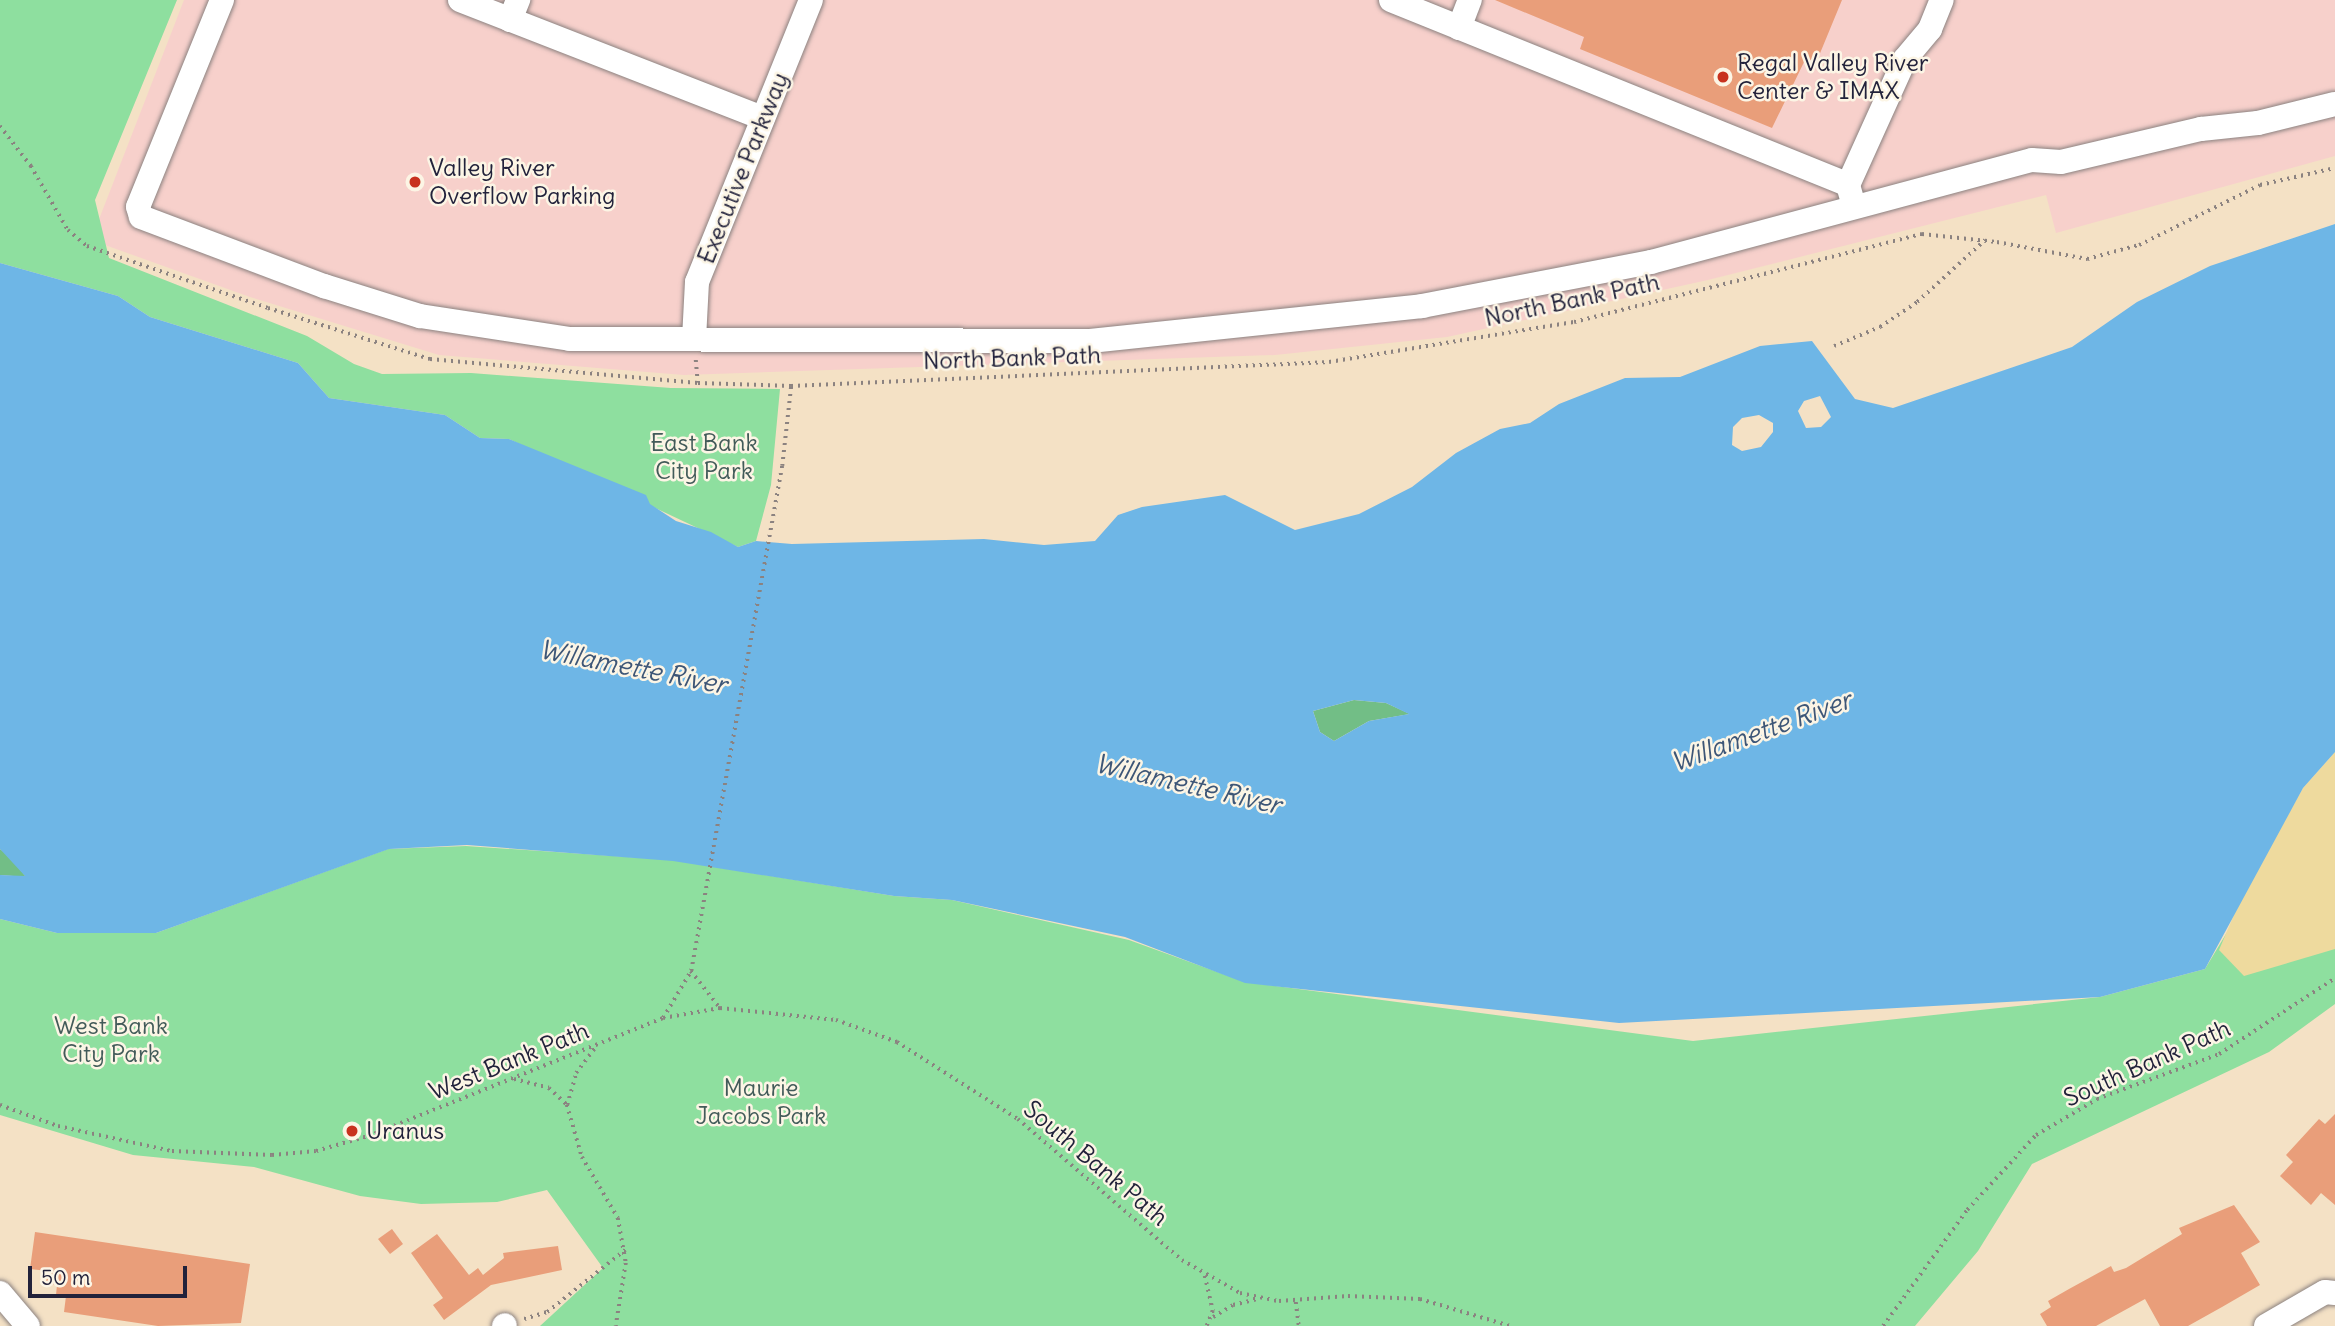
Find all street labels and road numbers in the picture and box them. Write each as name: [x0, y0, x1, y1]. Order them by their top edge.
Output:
street label: Executive Parkway: [692, 68, 794, 268]
street label: North Bank Path: [1482, 267, 1662, 333]
street label: North Bank Path: [923, 341, 1101, 375]
street label: South Bank Path: [2059, 1013, 2235, 1113]
street label: West Bank Path: [425, 1016, 593, 1106]
street label: South Bank Path: [1018, 1094, 1174, 1232]

